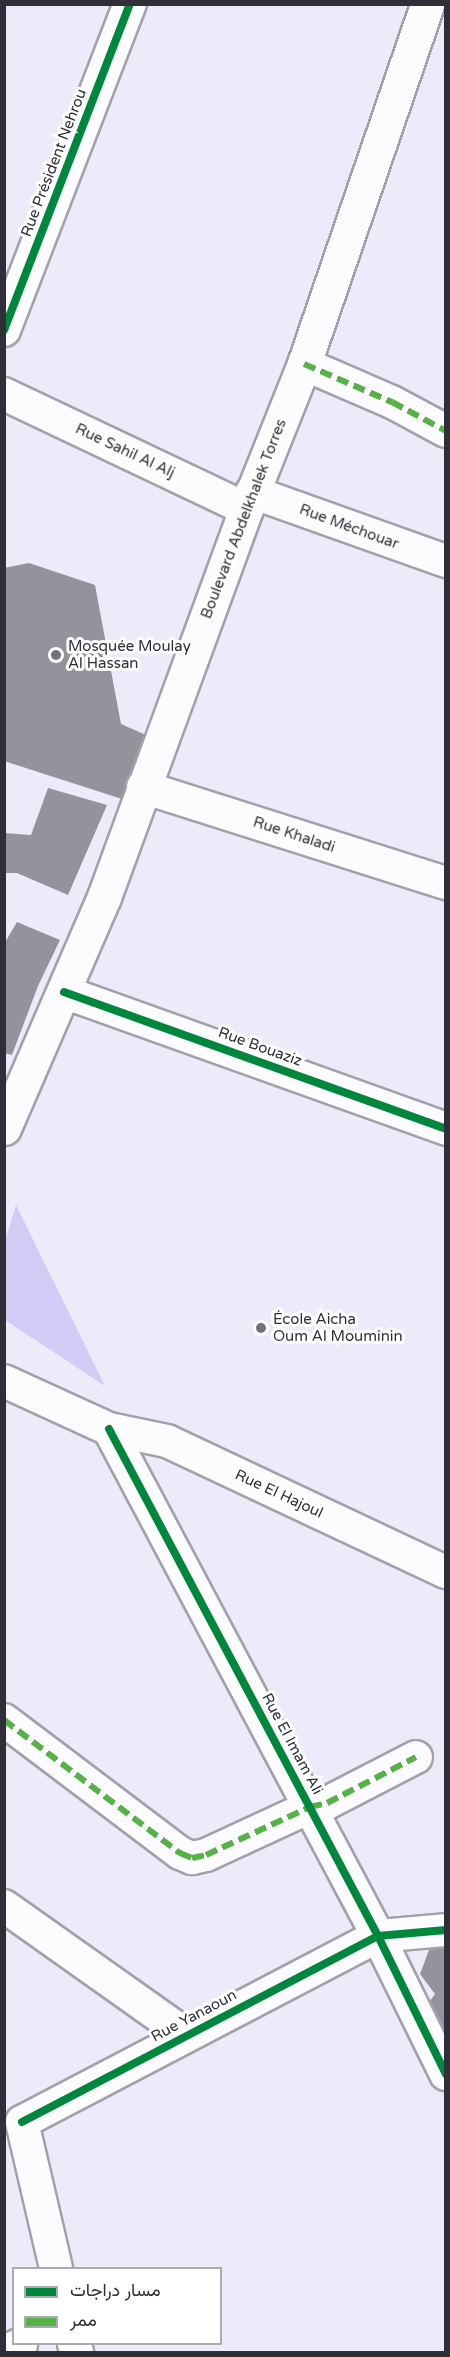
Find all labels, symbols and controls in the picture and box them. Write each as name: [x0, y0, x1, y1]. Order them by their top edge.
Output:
street label: Rue Président Nehrou: [17, 87, 91, 239]
street label: Boulevard Abdelkhalek Torres: [198, 417, 290, 621]
street label: Rue Sahil Al Alj: [72, 420, 178, 482]
street label: Rue Méchouar: [297, 501, 401, 553]
place label: Mosquée Moulay Al Hassan: [68, 637, 191, 672]
marker: Mosquée Moulay Al Hassan: [49, 648, 63, 662]
street label: Rue Khaladi: [251, 813, 337, 857]
street label: Rue Bouaziz: [216, 1024, 304, 1070]
place label: École Aicha Oum Al Mouminin: [273, 1310, 403, 1345]
marker: École Aicha Oum Al Mouminin: [254, 1321, 268, 1335]
street label: Rue El Hajoul: [232, 1466, 326, 1522]
street label: Rue El Imam Ali: [258, 1690, 326, 1798]
street label: Rue Yanaoun: [148, 1986, 240, 2046]
legend: [12, 2267, 222, 2345]
text: مسار دراجات: [70, 2279, 161, 2301]
text: ممر: [70, 2309, 97, 2331]

